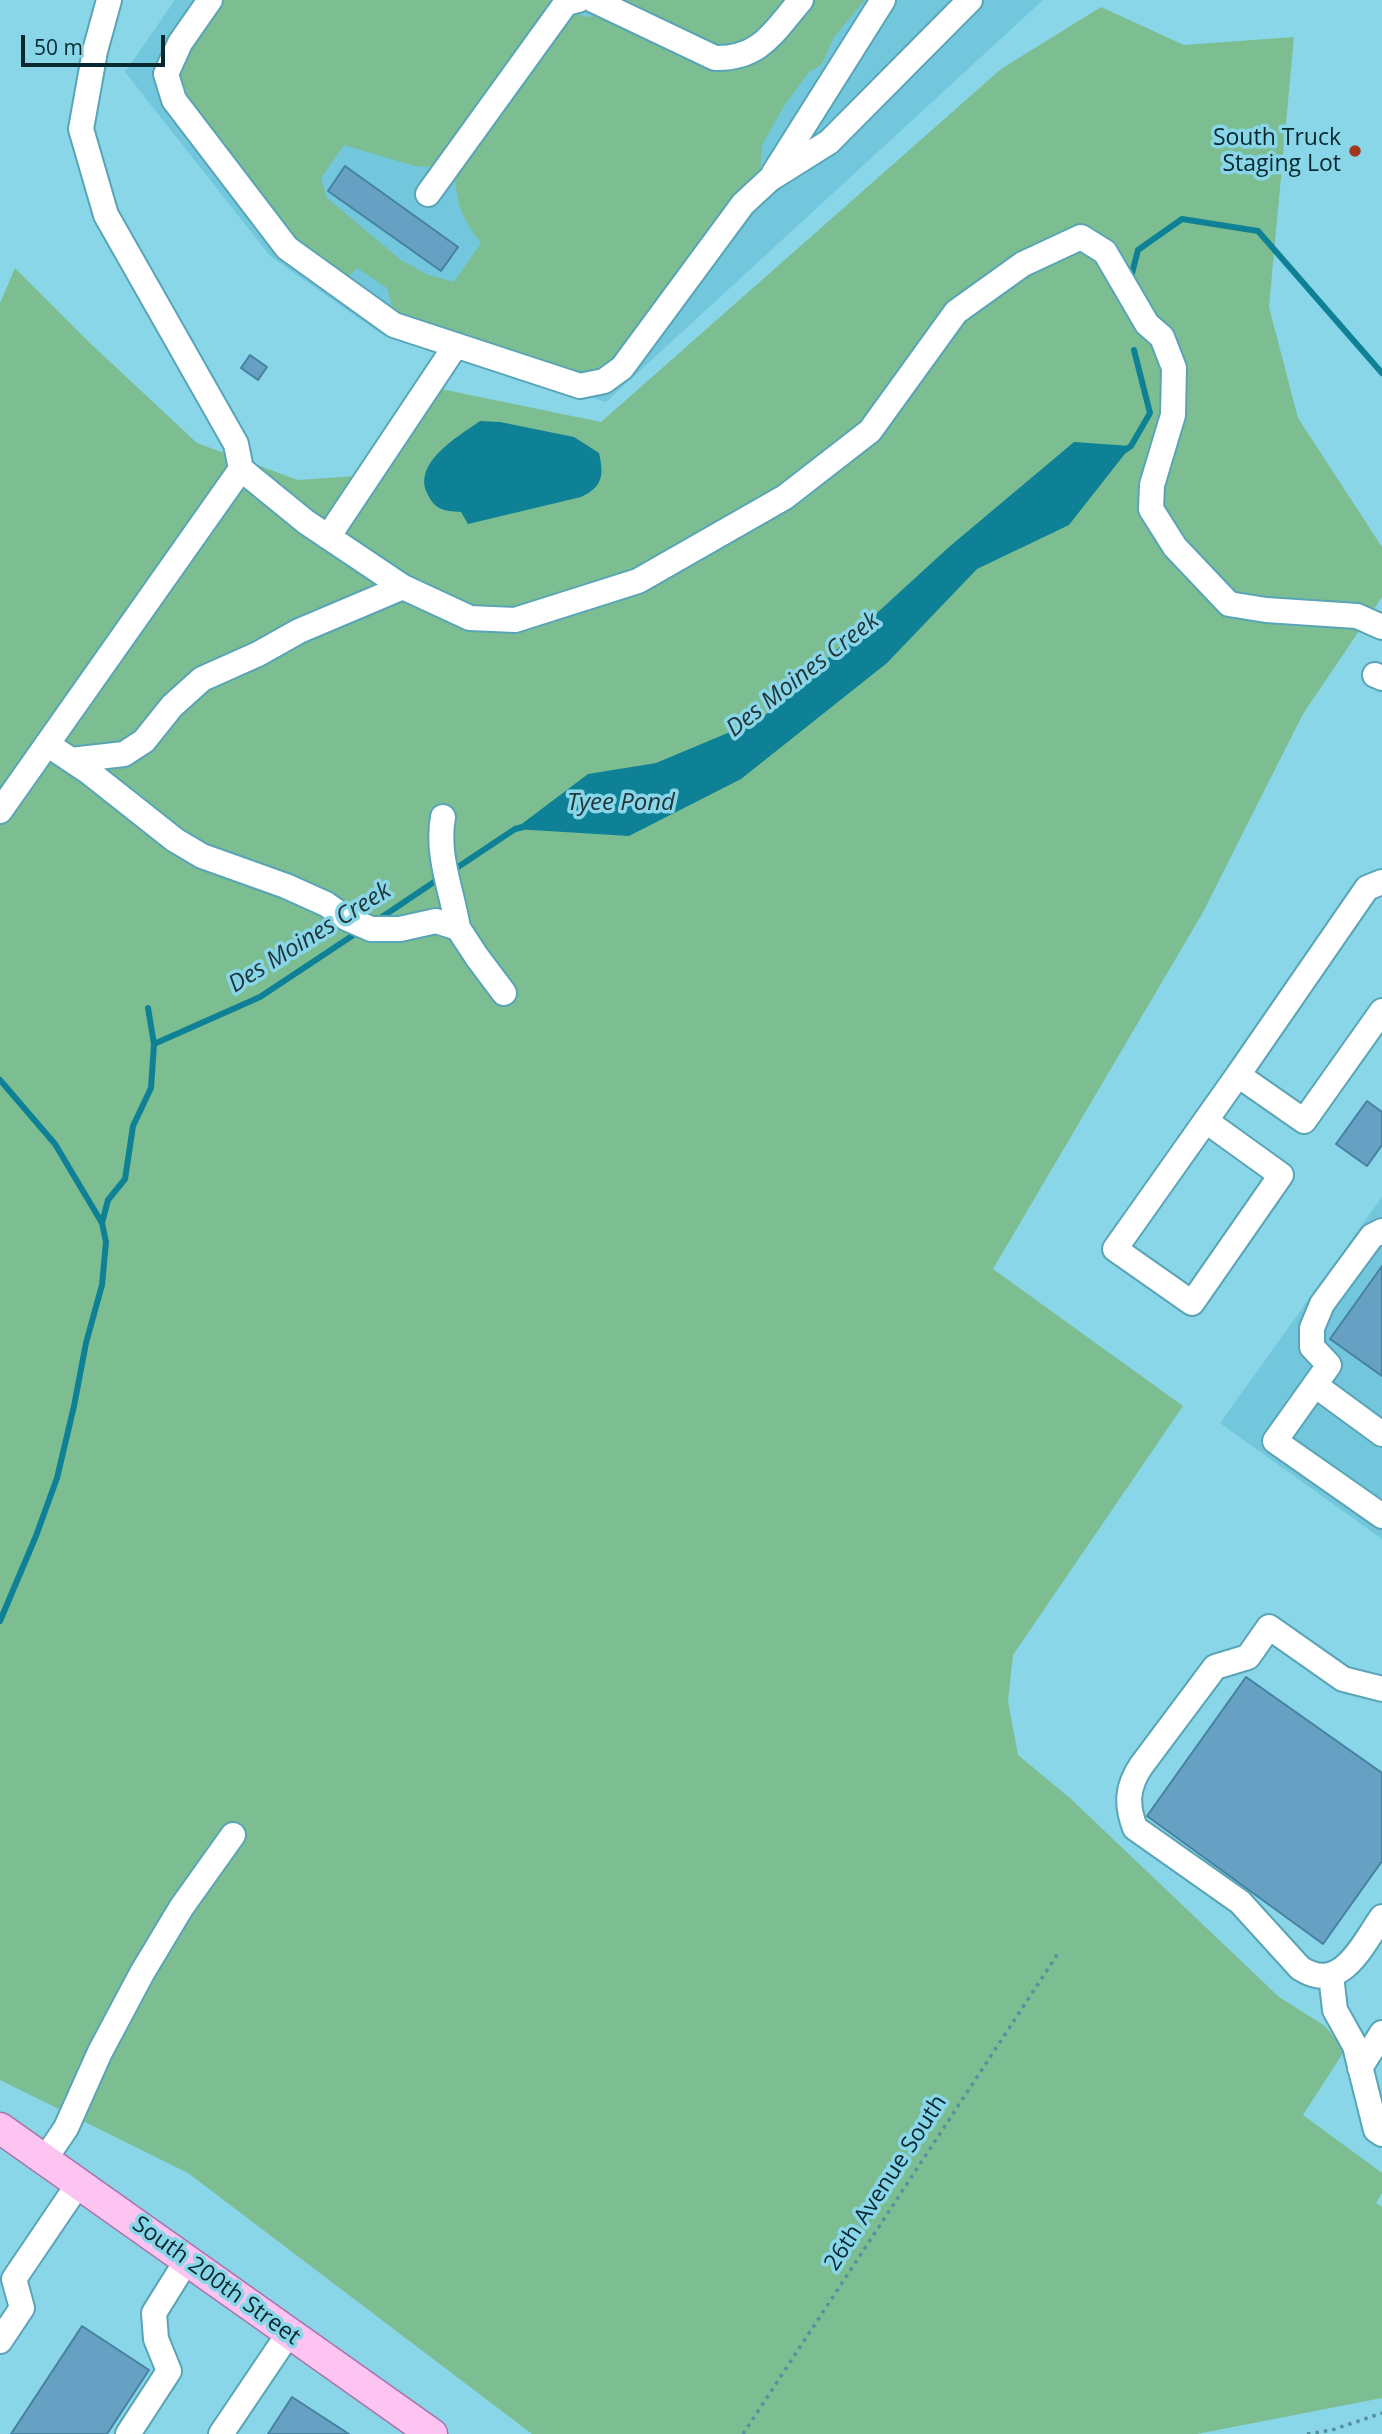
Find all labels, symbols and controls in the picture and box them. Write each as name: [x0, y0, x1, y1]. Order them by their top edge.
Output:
scale bar: [24, 21, 168, 65]
text: 50 m: [34, 33, 83, 61]
place label: South Truck Staging Lot: [1213, 124, 1341, 178]
marker: South Truck Staging Lot: [1347, 143, 1363, 159]
water label: Des Moines Creek: [721, 606, 885, 744]
water label: Tyee Pond: [567, 789, 675, 817]
water label: Des Moines Creek: [224, 877, 396, 999]
street label: 26th Avenue South: [819, 2090, 953, 2276]
street label: South 200th Street: [127, 2211, 305, 2351]

